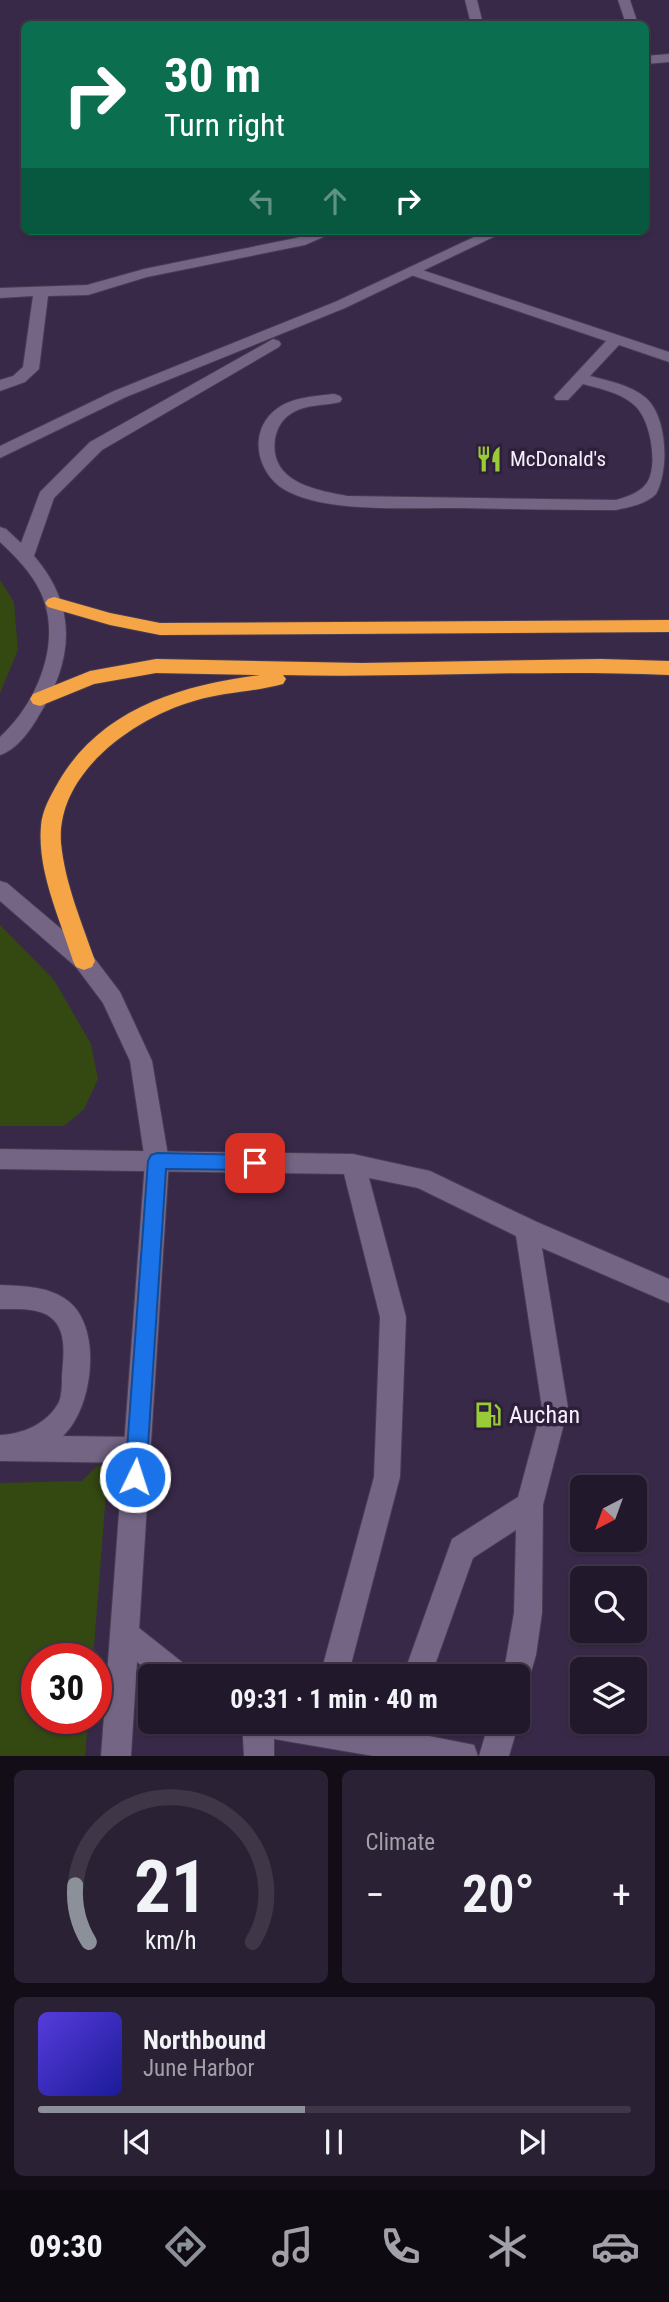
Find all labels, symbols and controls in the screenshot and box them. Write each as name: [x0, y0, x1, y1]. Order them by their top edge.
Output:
text: 30 m: [164, 47, 261, 104]
icon: right: [49, 49, 140, 140]
text: Turn right: [164, 106, 285, 144]
icon: left: [243, 182, 281, 220]
icon: ahead: [316, 182, 354, 220]
icon: right: [389, 182, 427, 220]
restaurant icon: McDonald's: [474, 444, 504, 474]
place label: McDonald's: [510, 447, 606, 471]
pin: [225, 1133, 285, 1193]
icon: arrive: [236, 1144, 274, 1182]
fuel station icon: Auchan: [473, 1400, 503, 1430]
place label: Auchan: [509, 1401, 580, 1429]
position arrow: [98, 1440, 172, 1514]
north arrow: [570, 1475, 648, 1552]
map controls: [570, 1475, 647, 1734]
button: search: [570, 1566, 647, 1643]
speed limit sign: 30: [21, 1643, 112, 1734]
button: layers: [570, 1657, 647, 1734]
text: 09:31 · 1 min · 40 m: [230, 1684, 438, 1714]
text: Climate: [366, 1829, 435, 1856]
text: 21: [134, 1845, 208, 1931]
text: 20°: [462, 1864, 535, 1925]
text: −: [366, 1873, 385, 1917]
text: +: [612, 1873, 631, 1917]
text: km/h: [145, 1926, 196, 1955]
text: Northbound: [143, 2025, 266, 2055]
text: June Harbor: [143, 2055, 255, 2082]
icon: previous: [118, 2123, 156, 2161]
icon: pause: [315, 2123, 353, 2161]
icon: next: [513, 2123, 551, 2161]
icon: directions: [161, 2222, 210, 2271]
icon: music: [268, 2222, 317, 2271]
icon: phone: [376, 2222, 425, 2271]
icon: climate: [483, 2222, 532, 2271]
icon: car: [591, 2222, 640, 2271]
text: 09:30: [29, 2227, 103, 2265]

